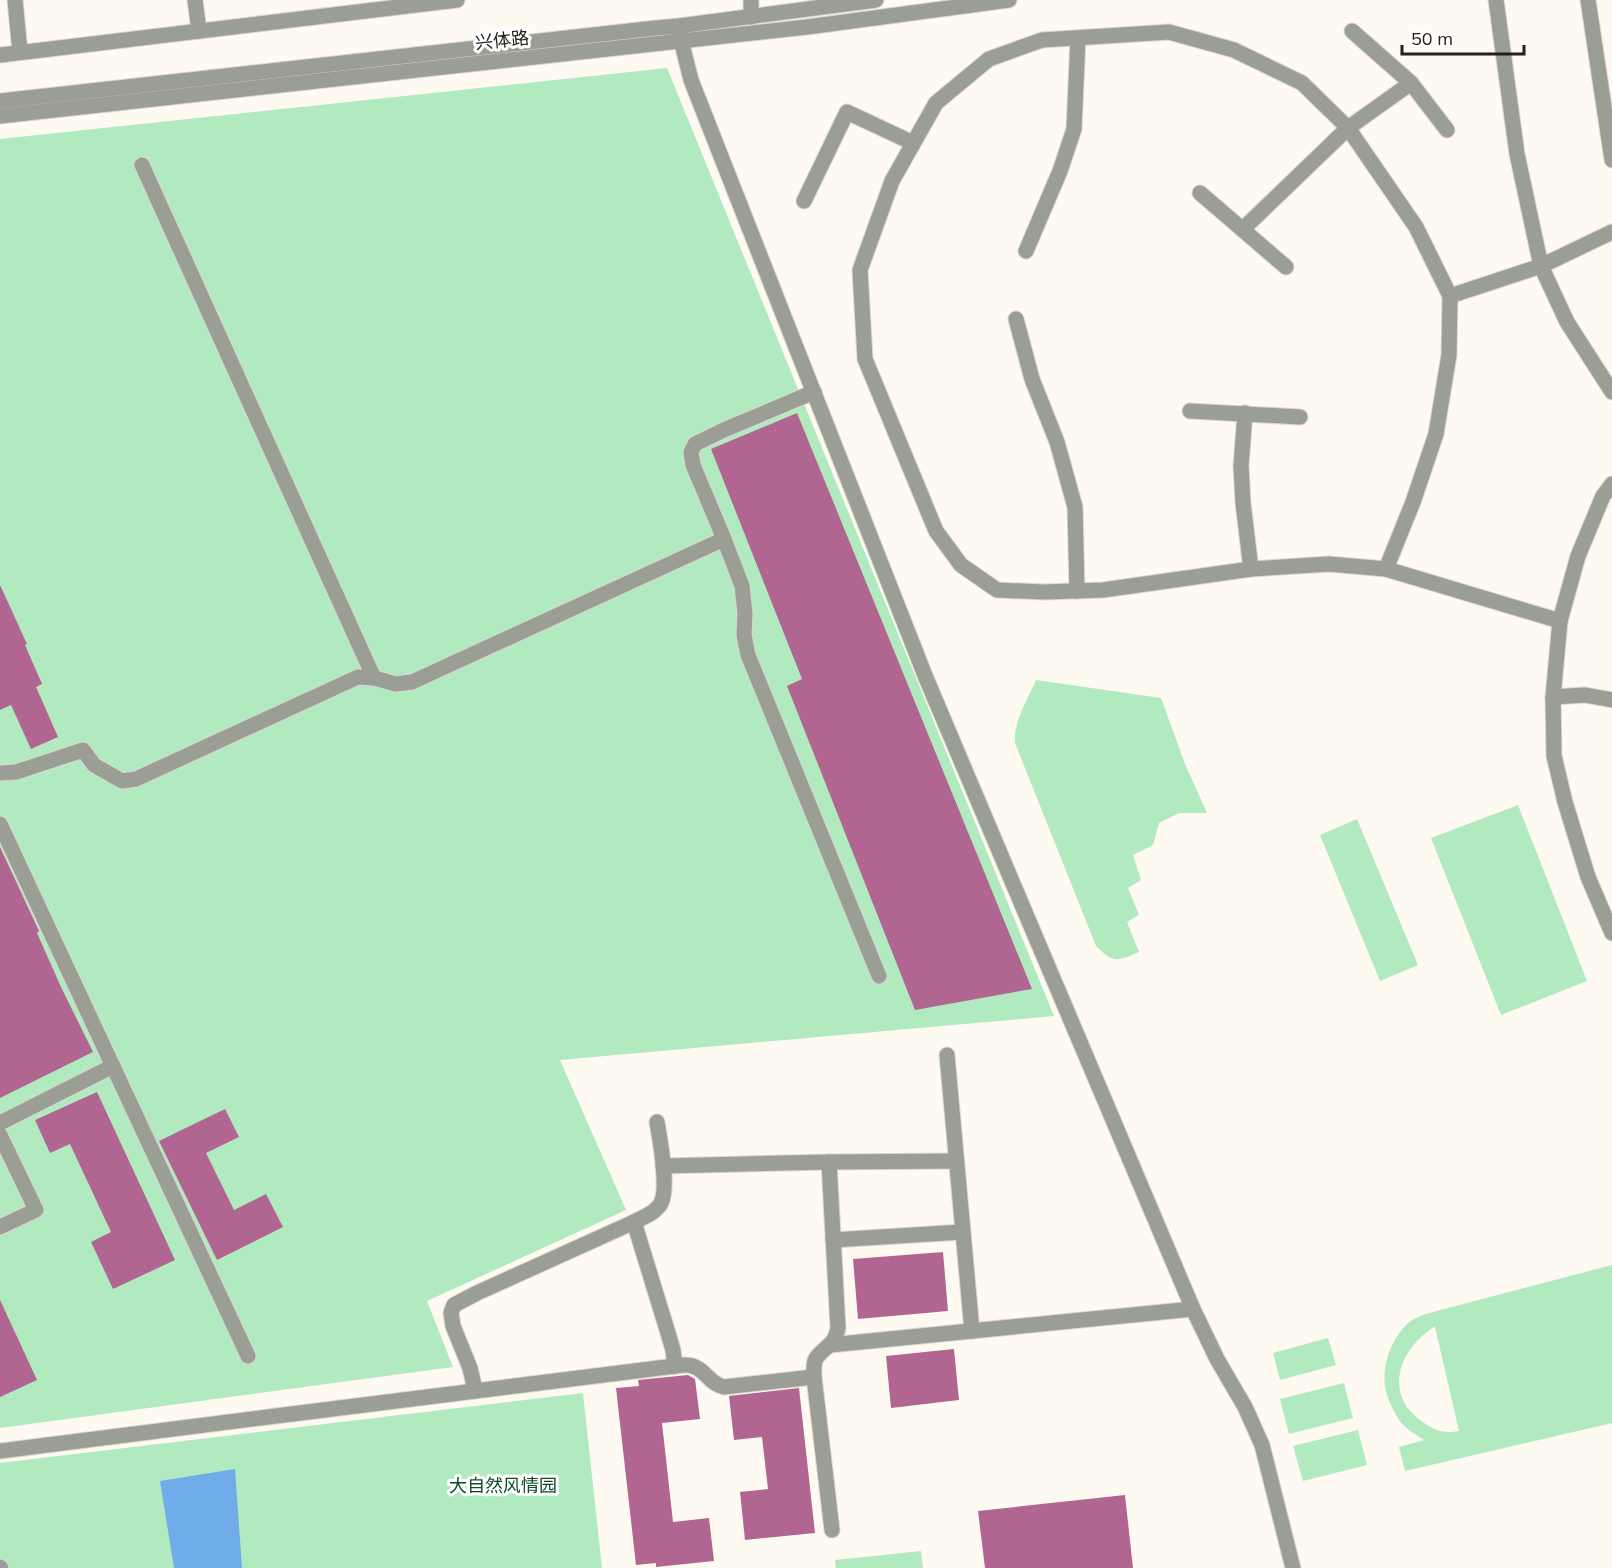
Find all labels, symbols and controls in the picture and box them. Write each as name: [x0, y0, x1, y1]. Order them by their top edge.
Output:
scale bar: [1402, 18, 1524, 56]
street label: 兴体路: [474, 26, 530, 54]
text: 50 m: [1411, 27, 1453, 50]
park label: 大自然风情园: [449, 1474, 557, 1497]

